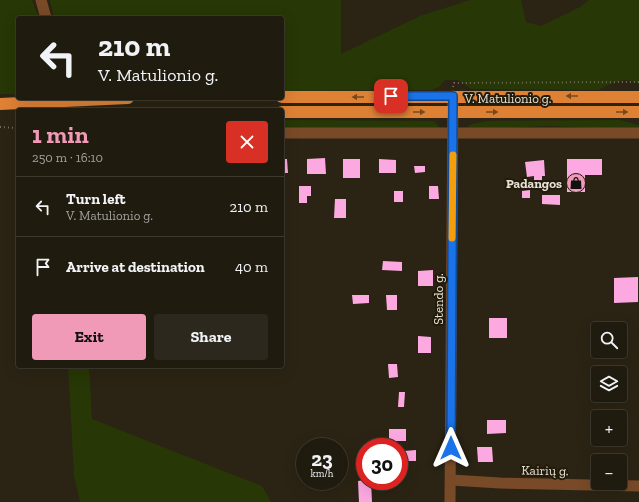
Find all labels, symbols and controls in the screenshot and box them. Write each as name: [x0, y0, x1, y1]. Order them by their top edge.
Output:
text: 210 m: [98, 30, 170, 63]
icon: left: [32, 32, 84, 84]
text: V. Matulionio g.: [98, 64, 218, 86]
pin: [374, 79, 408, 113]
icon: arrive: [380, 85, 402, 107]
street label: V. Matulionio g.: [464, 91, 551, 106]
one-way arrow: [565, 93, 578, 99]
one-way arrow: [351, 94, 364, 100]
one-way arrow: [413, 109, 426, 115]
one-way arrow: [486, 109, 499, 115]
one-way arrow: [616, 109, 629, 115]
text: 1 min: [32, 120, 89, 149]
button: close: [226, 121, 268, 163]
text: 250 m · 16:10: [32, 150, 103, 165]
shop icon: Padangos: [565, 172, 587, 194]
place label: Padangos: [506, 176, 562, 191]
text: Turn left: [66, 190, 126, 208]
icon: left: [32, 196, 54, 218]
text: 210 m: [230, 198, 268, 216]
text: V. Matulionio g.: [66, 208, 153, 223]
icon: arrive: [32, 256, 54, 278]
text: Arrive at destination: [66, 258, 205, 276]
text: 40 m: [235, 258, 268, 276]
street label: Stendo g.: [431, 273, 446, 325]
button: Exit: [32, 314, 146, 360]
button: Share: [154, 314, 268, 360]
map controls: [591, 322, 627, 490]
button: search: [591, 322, 627, 358]
button: layers: [591, 366, 627, 402]
button: +: [591, 410, 627, 446]
position arrow: [430, 427, 472, 469]
speed limit sign: 30: [356, 438, 408, 490]
text: 23: [311, 447, 333, 471]
button: −: [591, 454, 627, 490]
street label: Kairių g.: [521, 463, 569, 478]
text: km/h: [311, 468, 333, 480]

